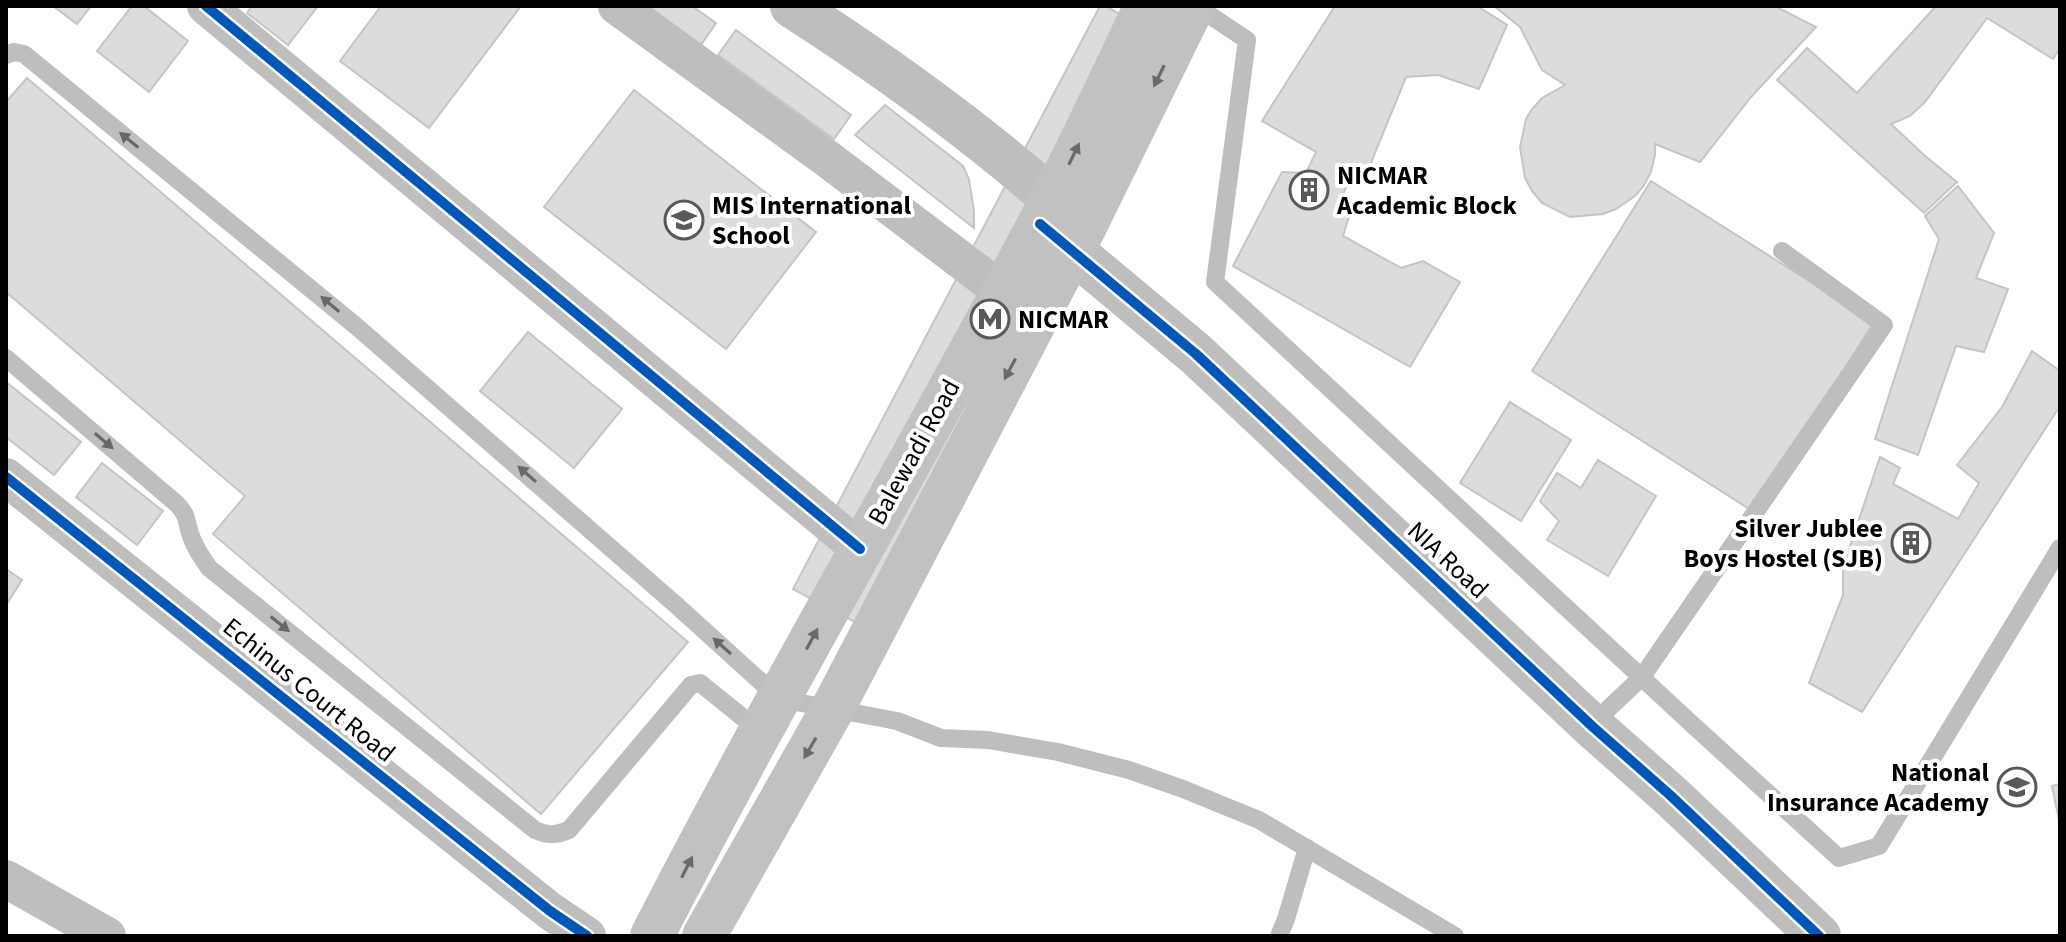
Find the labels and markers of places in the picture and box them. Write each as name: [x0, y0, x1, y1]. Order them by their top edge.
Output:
place label: NICMAR Academic Block: [1336, 157, 1517, 224]
building icon: NICMAR Academic Block: [1288, 169, 1330, 211]
place label: MIS International School: [712, 187, 912, 254]
school or university icon: MIS International School: [663, 199, 705, 241]
metro station icon: NICMAR: [969, 298, 1011, 340]
place label: NICMAR: [1018, 301, 1109, 338]
place label: Silver Jublee Boys Hostel (SJB): [1684, 510, 1883, 577]
building icon: Silver Jublee Boys Hostel (SJB): [1890, 522, 1932, 564]
place label: National Insurance Academy: [1767, 754, 1990, 821]
school or university icon: National Insurance Academy: [1996, 766, 2038, 808]

